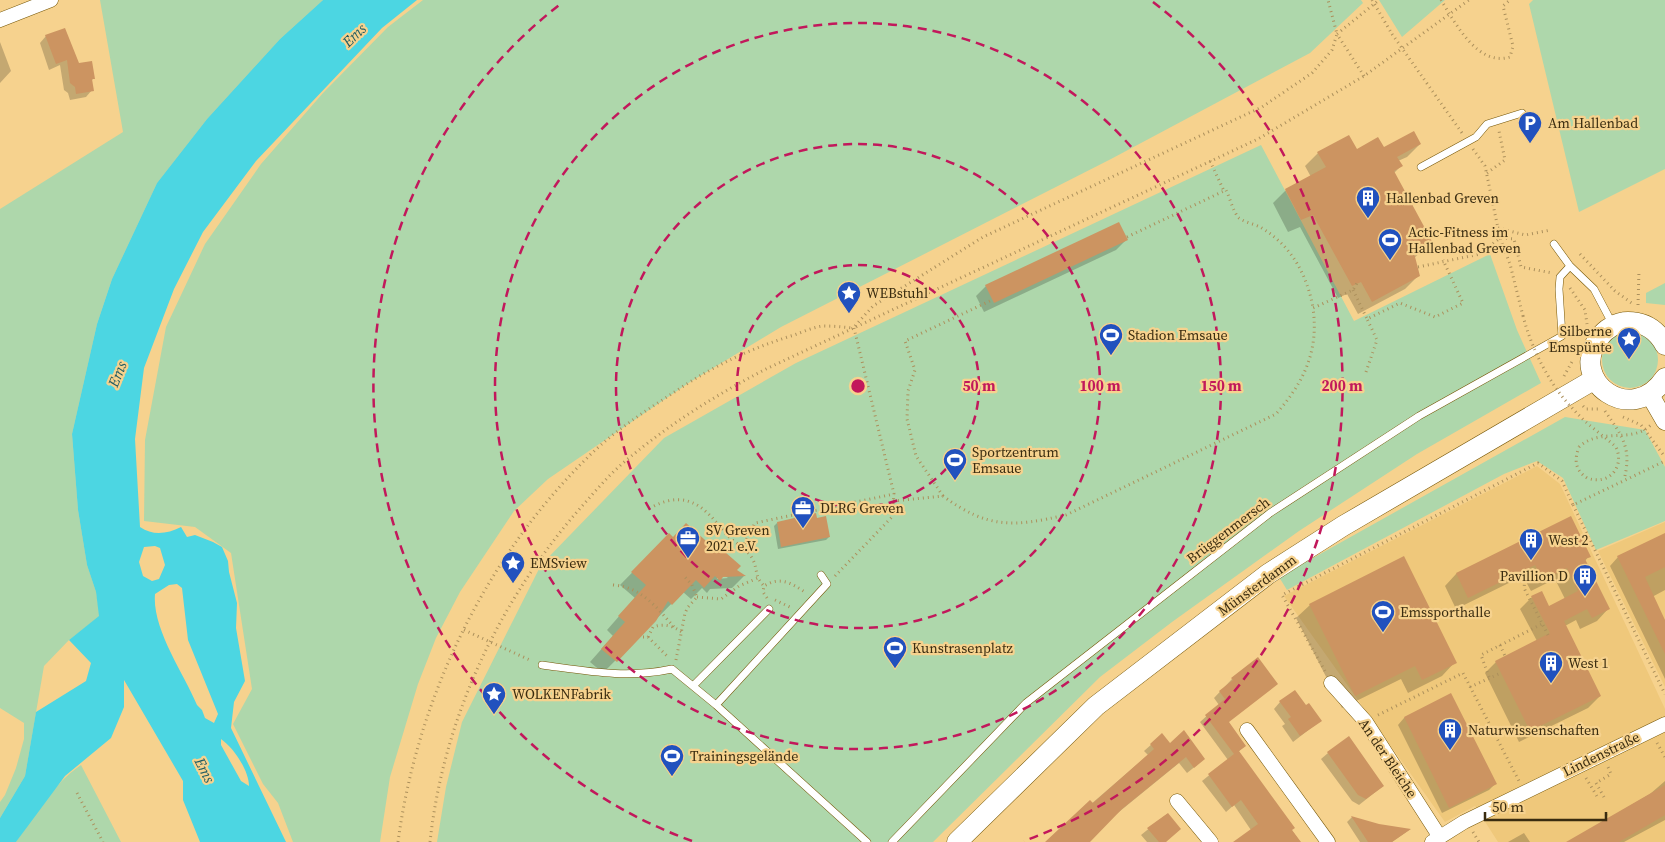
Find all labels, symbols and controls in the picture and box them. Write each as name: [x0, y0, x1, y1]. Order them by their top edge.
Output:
water label: Ems: [337, 18, 371, 52]
parking icon: Am Hallenbad: [1517, 110, 1543, 144]
place label: Am Hallenbad: [1548, 113, 1638, 133]
building icon: Hallenbad Greven: [1355, 185, 1381, 219]
place label: Hallenbad Greven: [1386, 188, 1500, 208]
place label: Actic-Fitness im Hallenbad Greven: [1408, 222, 1522, 258]
sports icon: Actic-Fitness im Hallenbad Greven: [1377, 227, 1403, 261]
place icon: WEBstuhl: [836, 280, 862, 314]
place label: WEBstuhl: [866, 283, 928, 303]
place label: Silberne Emspünte: [1549, 321, 1612, 357]
sports icon: Stadion Emsaue: [1098, 322, 1124, 356]
place label: Stadion Emsaue: [1128, 325, 1228, 345]
place icon: Silberne Emspünte: [1616, 326, 1642, 360]
water label: Ems: [102, 357, 132, 391]
text: 50 m: [962, 375, 996, 396]
text: 100 m: [1079, 375, 1121, 396]
text: 150 m: [1200, 375, 1242, 396]
text: 200 m: [1321, 375, 1363, 396]
centre of rings: [849, 377, 867, 395]
place label: Sportzentrum Emsaue: [972, 442, 1059, 478]
sports icon: Sportzentrum Emsaue: [942, 447, 968, 481]
street label: Brüggenmersch: [1182, 492, 1274, 568]
office icon: DLRG Greven: [790, 495, 816, 529]
place label: DLRG Greven: [820, 498, 905, 518]
place label: SV Greven 2021 e.V.: [706, 520, 770, 556]
office icon: SV Greven 2021 e.V.: [675, 525, 701, 559]
building icon: West 2: [1518, 527, 1544, 561]
place label: West 2: [1548, 530, 1589, 550]
street label: Münsterdamm: [1214, 549, 1301, 620]
place icon: EMSview: [500, 550, 526, 584]
place label: EMSview: [530, 553, 587, 573]
building icon: Pavillion D: [1572, 563, 1598, 597]
place label: Pavillion D: [1500, 566, 1568, 586]
sports icon: Emssporthalle: [1370, 599, 1396, 633]
place label: Emssporthalle: [1400, 602, 1491, 622]
sports icon: Kunstrasenplatz: [882, 635, 908, 669]
place label: Kunstrasenplatz: [912, 638, 1013, 658]
building icon: West 1: [1538, 650, 1564, 684]
place label: West 1: [1568, 653, 1609, 673]
place icon: WOLKENFabrik: [481, 681, 507, 715]
place label: WOLKENFabrik: [512, 684, 611, 704]
street label: An der Bleiche: [1354, 714, 1422, 802]
building icon: Naturwissenschaften: [1437, 717, 1463, 751]
place label: Naturwissenschaften: [1468, 720, 1600, 740]
street label: Lindenstraße: [1559, 727, 1643, 781]
sports icon: Trainingsgelände: [659, 743, 685, 777]
place label: Trainingsgelände: [690, 746, 798, 766]
water label: Ems: [189, 753, 221, 787]
scale bar: [1485, 790, 1606, 822]
text: 50 m: [1492, 796, 1524, 817]

